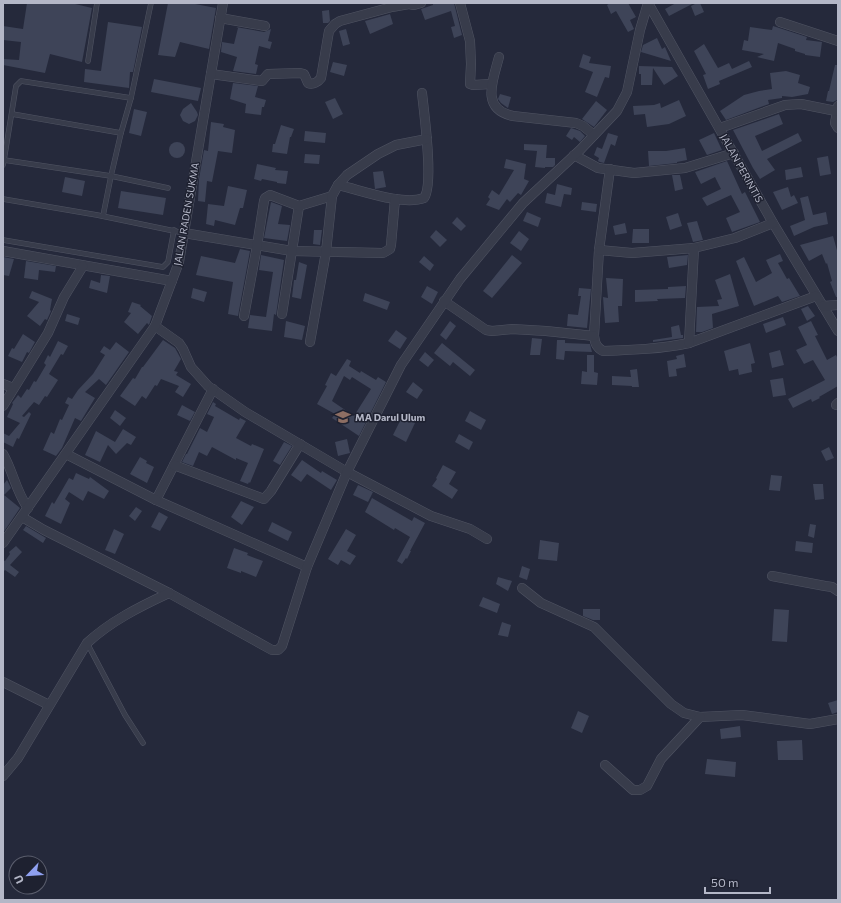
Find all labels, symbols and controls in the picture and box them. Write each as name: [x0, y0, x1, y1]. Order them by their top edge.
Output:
street label: JALAN PERINTIS: [718, 132, 766, 204]
street label: JALAN RADEN SUKMA: [171, 161, 201, 267]
school or university icon: MA Darul Ulum: [334, 408, 352, 426]
place label: MA Darul Ulum: [355, 411, 426, 423]
north arrow: [8, 855, 48, 895]
scale bar: [705, 869, 770, 895]
text: U: [11, 873, 26, 886]
text: 50 m: [711, 875, 739, 889]

